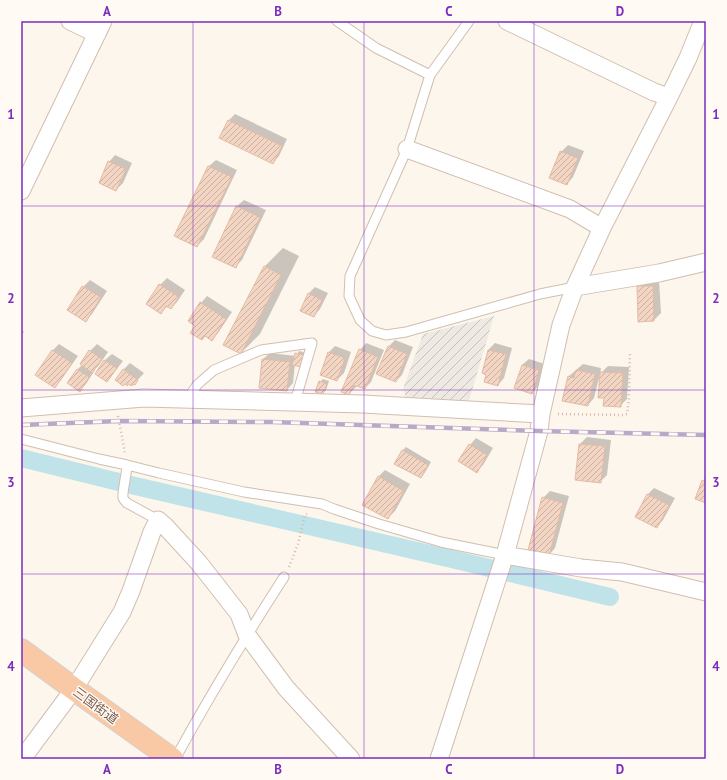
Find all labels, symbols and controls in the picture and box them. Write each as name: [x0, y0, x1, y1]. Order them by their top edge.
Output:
text: A: [103, 3, 111, 20]
text: B: [274, 3, 282, 20]
text: C: [445, 3, 453, 20]
text: D: [616, 3, 624, 20]
text: 1: [7, 106, 15, 123]
text: 1: [712, 106, 720, 123]
text: 2: [7, 290, 15, 307]
text: 2: [712, 290, 720, 307]
text: 3: [7, 474, 15, 491]
text: 3: [712, 474, 720, 491]
text: 4: [7, 658, 15, 675]
text: 4: [712, 658, 720, 675]
street label: 三国街道: [70, 683, 122, 728]
text: A: [103, 761, 111, 778]
text: B: [274, 761, 282, 778]
text: C: [445, 761, 453, 778]
text: D: [616, 761, 624, 778]

